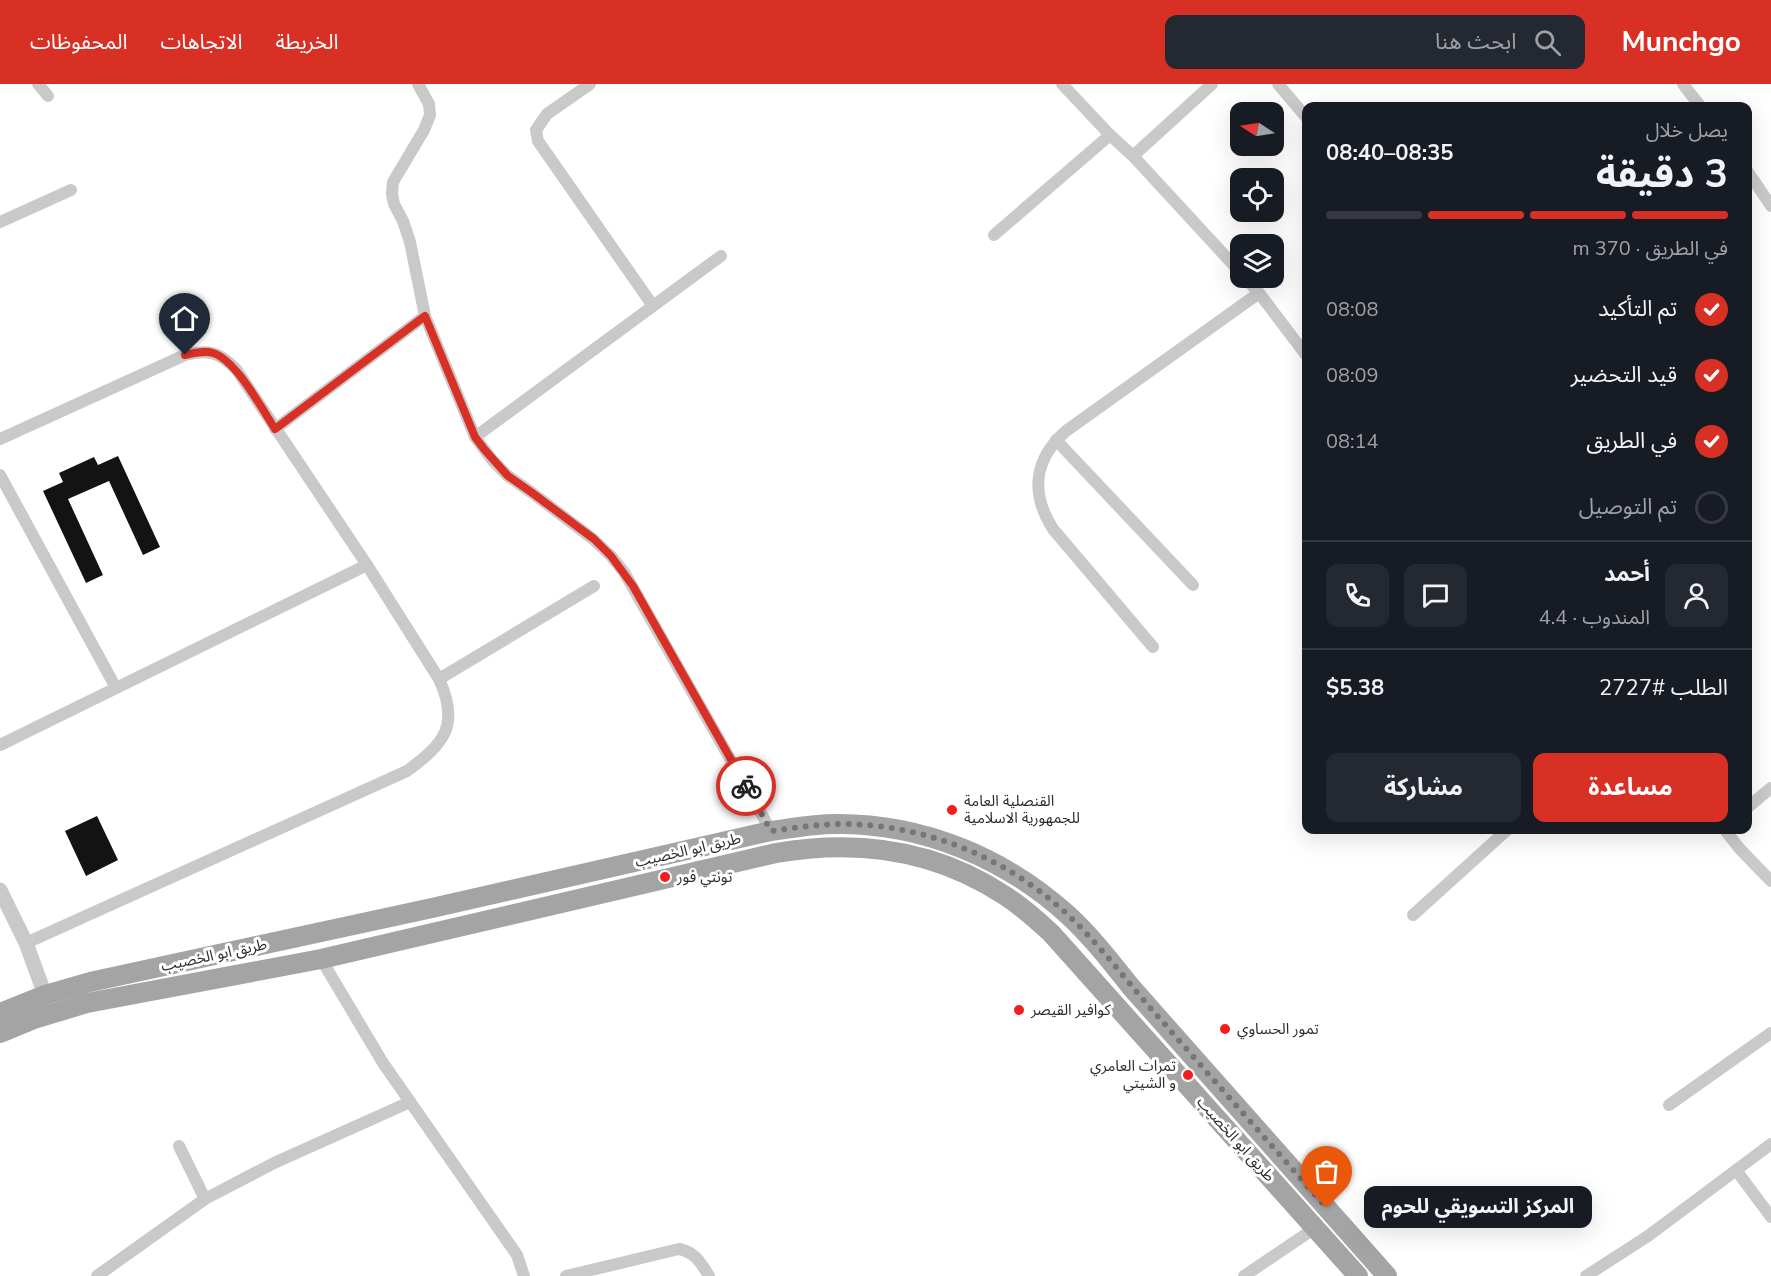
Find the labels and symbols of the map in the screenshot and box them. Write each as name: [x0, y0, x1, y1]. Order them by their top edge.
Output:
north arrow: [1230, 102, 1284, 156]
pin: [159, 293, 210, 355]
courier: [716, 756, 776, 816]
place label: القنصلية العامة للجمهورية الاسلامية: [964, 791, 1080, 828]
marker: القنصلية العامة للجمهورية الاسلامية: [945, 803, 959, 817]
street label: طريق ابو الخصيب: [633, 828, 743, 872]
place label: تونتي فور: [676, 867, 732, 888]
marker: تونتي فور: [658, 870, 672, 884]
street label: طريق ابو الخصيب: [159, 934, 269, 976]
place label: كوافير القيصر: [1030, 1000, 1111, 1020]
marker: كوافير القيصر: [1012, 1003, 1026, 1017]
place label: تمور الحساوي: [1237, 1019, 1319, 1040]
marker: تمور الحساوي: [1218, 1022, 1232, 1036]
place label: تمرات العامري و الشيتي: [1090, 1056, 1176, 1094]
marker: تمرات العامري و الشيتي: [1181, 1068, 1195, 1082]
street label: طريق ابو الخصيب: [1192, 1092, 1280, 1186]
pin: [1301, 1146, 1352, 1208]
callout: المركز التسويقي للحوم: [1363, 1187, 1591, 1229]

